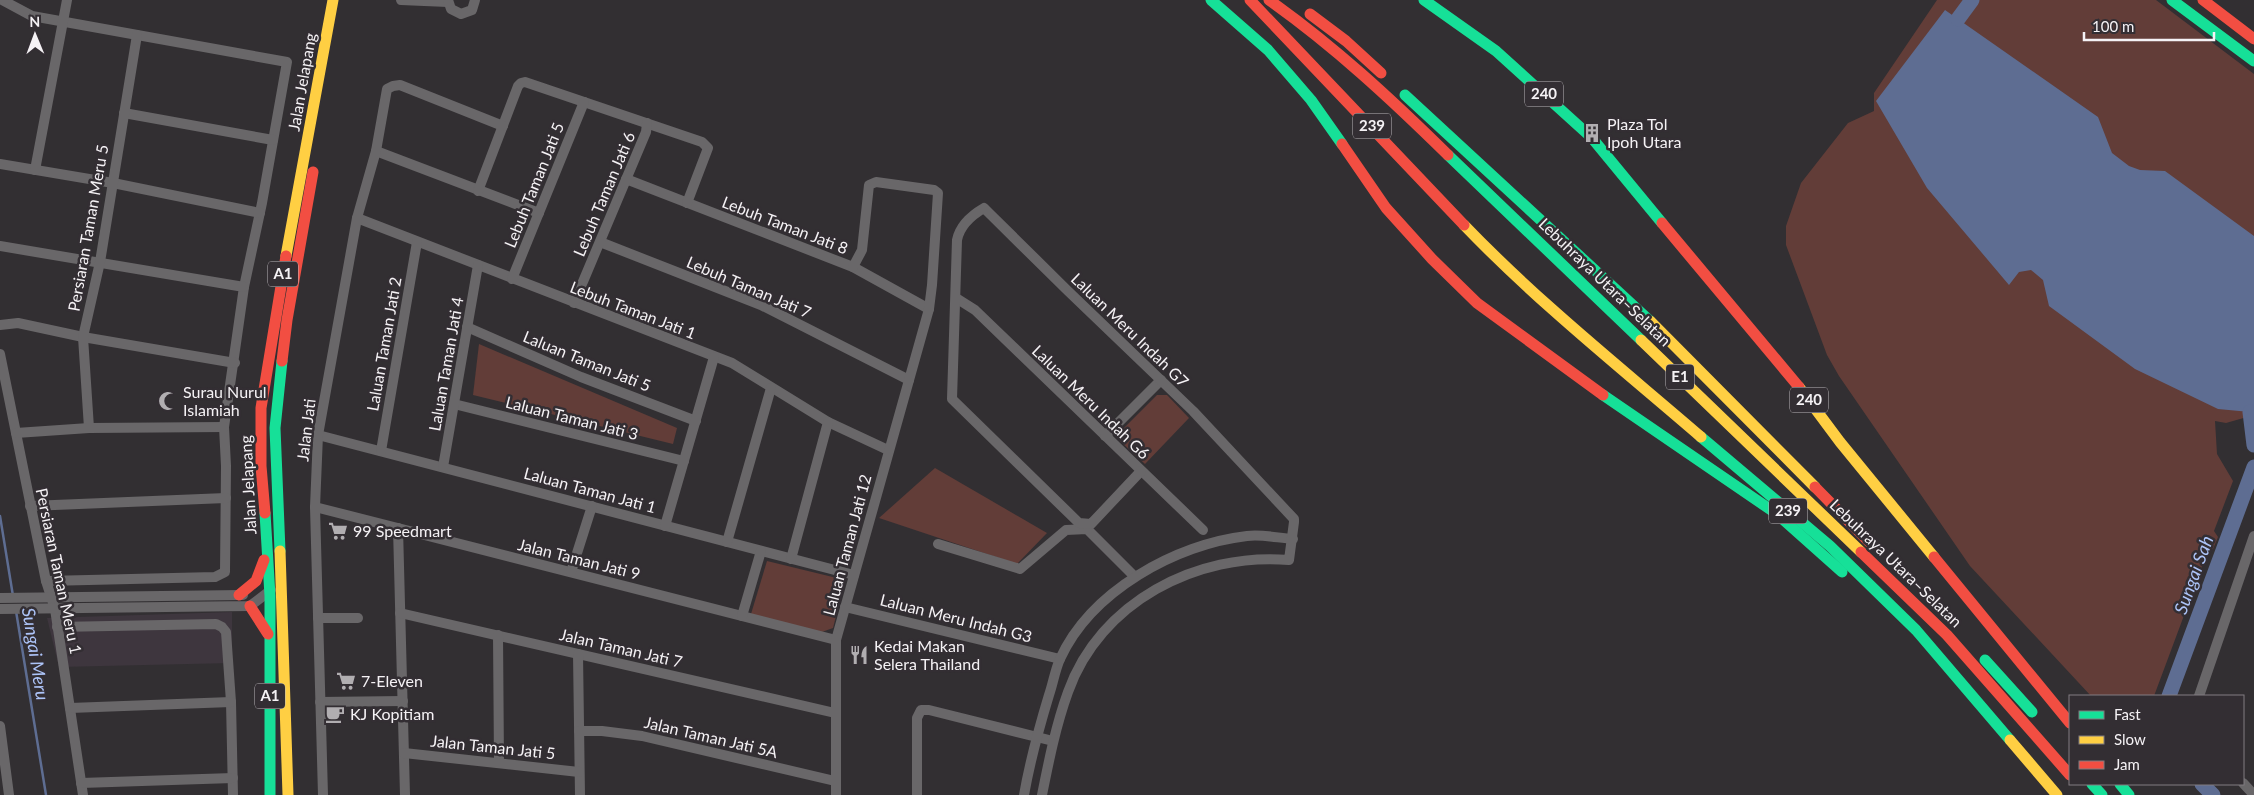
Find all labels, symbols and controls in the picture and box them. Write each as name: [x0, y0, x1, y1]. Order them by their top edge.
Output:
north arrow: [10, 10, 60, 60]
scale bar: [2084, 10, 2214, 42]
text: N: [29, 13, 40, 30]
text: 100 m: [2092, 17, 2134, 35]
street label: Jalan Jelapang: [284, 31, 320, 133]
road number: 240: [1525, 82, 1563, 106]
road number: 239: [1353, 114, 1391, 138]
place label: Plaza Tol Ipoh Utara: [1607, 114, 1681, 151]
street label: Lebuh Taman Jati 5: [500, 119, 567, 250]
building icon: Plaza Tol Ipoh Utara: [1581, 122, 1603, 144]
street label: Lebuh Taman Jati 6: [569, 129, 638, 259]
street label: Persiaran Taman Meru 5: [63, 143, 112, 313]
street label: Lebuh Taman Jati 8: [720, 192, 851, 257]
street label: Lebuhraya Utara–Selatan: [1535, 214, 1675, 350]
street label: Lebuh Taman Jati 7: [684, 252, 814, 321]
road number: A1: [268, 262, 298, 286]
street label: Laluan Meru Indah G7: [1068, 269, 1193, 391]
street label: Laluan Taman Jati 2: [362, 275, 405, 413]
street label: Lebuh Taman Jati 1: [568, 277, 699, 342]
street label: Laluan Taman Jati 4: [424, 295, 467, 433]
street label: Laluan Taman Jati 5: [521, 326, 654, 395]
street label: Laluan Meru Indah G6: [1029, 341, 1154, 463]
road number: E1: [1666, 364, 1694, 390]
place label: Surau Nurul Islamiah: [183, 382, 267, 419]
road number: 240: [1790, 388, 1828, 412]
mosque icon: Surau Nurul Islamiah: [157, 390, 179, 412]
street label: Laluan Taman Jati 3: [504, 392, 640, 443]
street label: Jalan Jati: [292, 398, 319, 462]
street label: Jalan Jelapang: [235, 435, 260, 535]
street label: Laluan Taman Jati 1: [522, 463, 658, 516]
street label: Laluan Taman Jati 12: [819, 472, 875, 618]
street label: Persiaran Taman Meru 1: [33, 486, 86, 656]
street label: Lebuhraya Utara–Selatan: [1826, 495, 1966, 631]
road number: 239: [1769, 498, 1807, 524]
supermarket icon: 99 Speedmart: [327, 520, 349, 542]
place label: 99 Speedmart: [353, 521, 452, 540]
water label: Sungai Sah: [2169, 532, 2217, 617]
street label: Jalan Taman Jati 9: [516, 534, 642, 583]
street label: Laluan Meru Indah G3: [878, 589, 1034, 646]
water label: Sungai Meru: [18, 606, 54, 702]
street label: Jalan Taman Jati 7: [558, 624, 684, 671]
place label: Kedai Makan Selera Thailand: [874, 636, 980, 673]
restaurant icon: Kedai Makan Selera Thailand: [848, 644, 870, 666]
supermarket icon: 7-Eleven: [335, 670, 357, 692]
place label: 7-Eleven: [361, 671, 423, 690]
road number: A1: [255, 684, 285, 708]
legend: [2069, 695, 2244, 785]
cafe icon: KJ Kopitiam: [324, 703, 346, 725]
place label: KJ Kopitiam: [350, 704, 434, 723]
text: Fast: [2114, 705, 2141, 723]
street label: Jalan Taman Jati 5A: [643, 712, 780, 761]
street label: Jalan Taman Jati 5: [430, 730, 556, 763]
text: Slow: [2114, 730, 2146, 748]
text: Jam: [2114, 755, 2140, 773]

